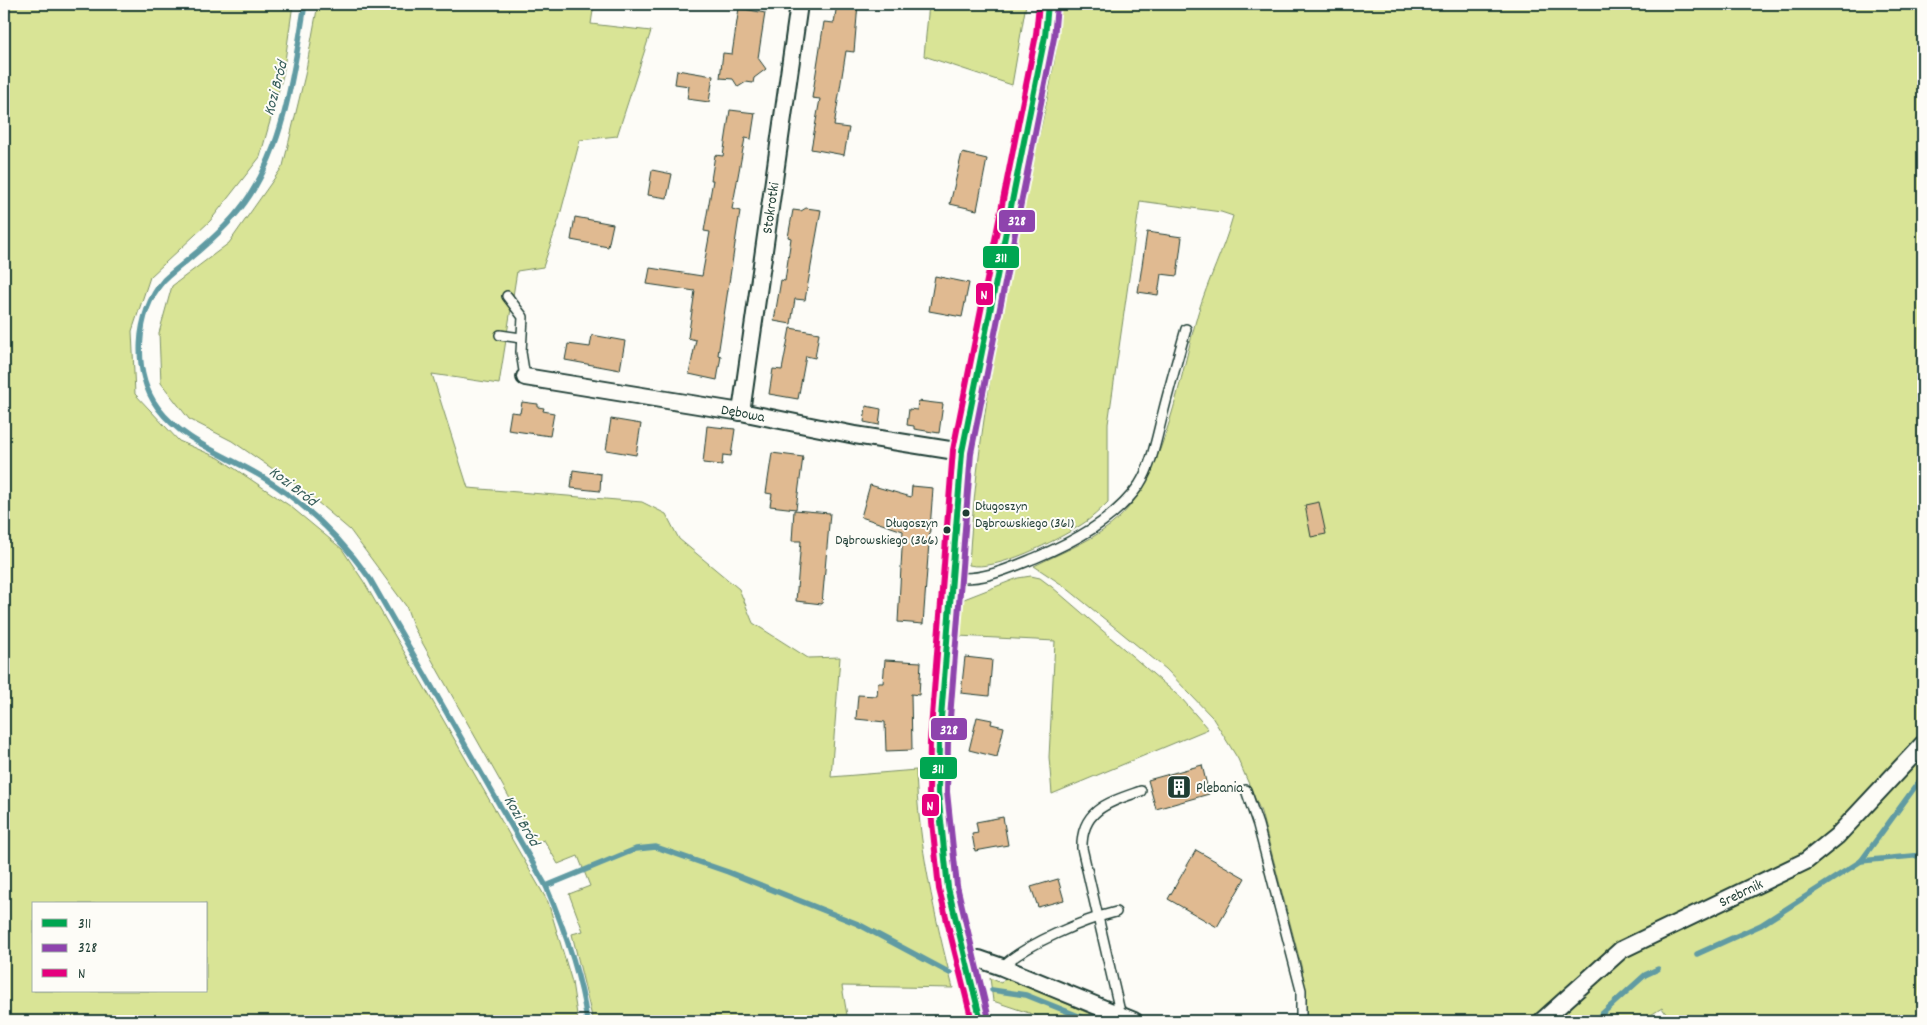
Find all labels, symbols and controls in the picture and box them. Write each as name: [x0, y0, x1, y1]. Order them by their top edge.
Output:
water label: Kozi Bród: [258, 57, 295, 118]
street label: Stokrotki: [757, 181, 787, 235]
line badge: 328: [998, 209, 1036, 233]
text: 328: [1008, 212, 1026, 232]
line badge: 311: [982, 245, 1020, 269]
text: 311: [995, 249, 1007, 269]
line badge: N: [975, 282, 994, 306]
text: N: [981, 286, 988, 306]
street label: Dębowa: [719, 400, 768, 430]
water label: Kozi Bród: [263, 461, 324, 514]
place label: Długoszyn Dąbrowskiego (361): [975, 497, 1074, 534]
marker: Długoszyn Dąbrowskiego (361): [961, 508, 971, 518]
place label: Długoszyn Dąbrowskiego (366): [835, 514, 938, 551]
marker: Długoszyn Dąbrowskiego (366): [942, 525, 952, 535]
line badge: 328: [930, 717, 968, 741]
text: 328: [940, 721, 958, 741]
line badge: 311: [919, 756, 958, 780]
text: 311: [932, 760, 944, 780]
building icon: Plebania: [1166, 774, 1192, 800]
place label: Plebania: [1196, 778, 1244, 800]
water label: Kozi Bród: [497, 792, 546, 853]
line badge: N: [921, 793, 940, 817]
text: N: [927, 797, 934, 817]
street label: Srebrnik: [1716, 874, 1767, 914]
legend: [32, 902, 208, 992]
text: 311: [78, 914, 91, 936]
text: 328: [78, 938, 97, 960]
text: N: [78, 964, 85, 986]

